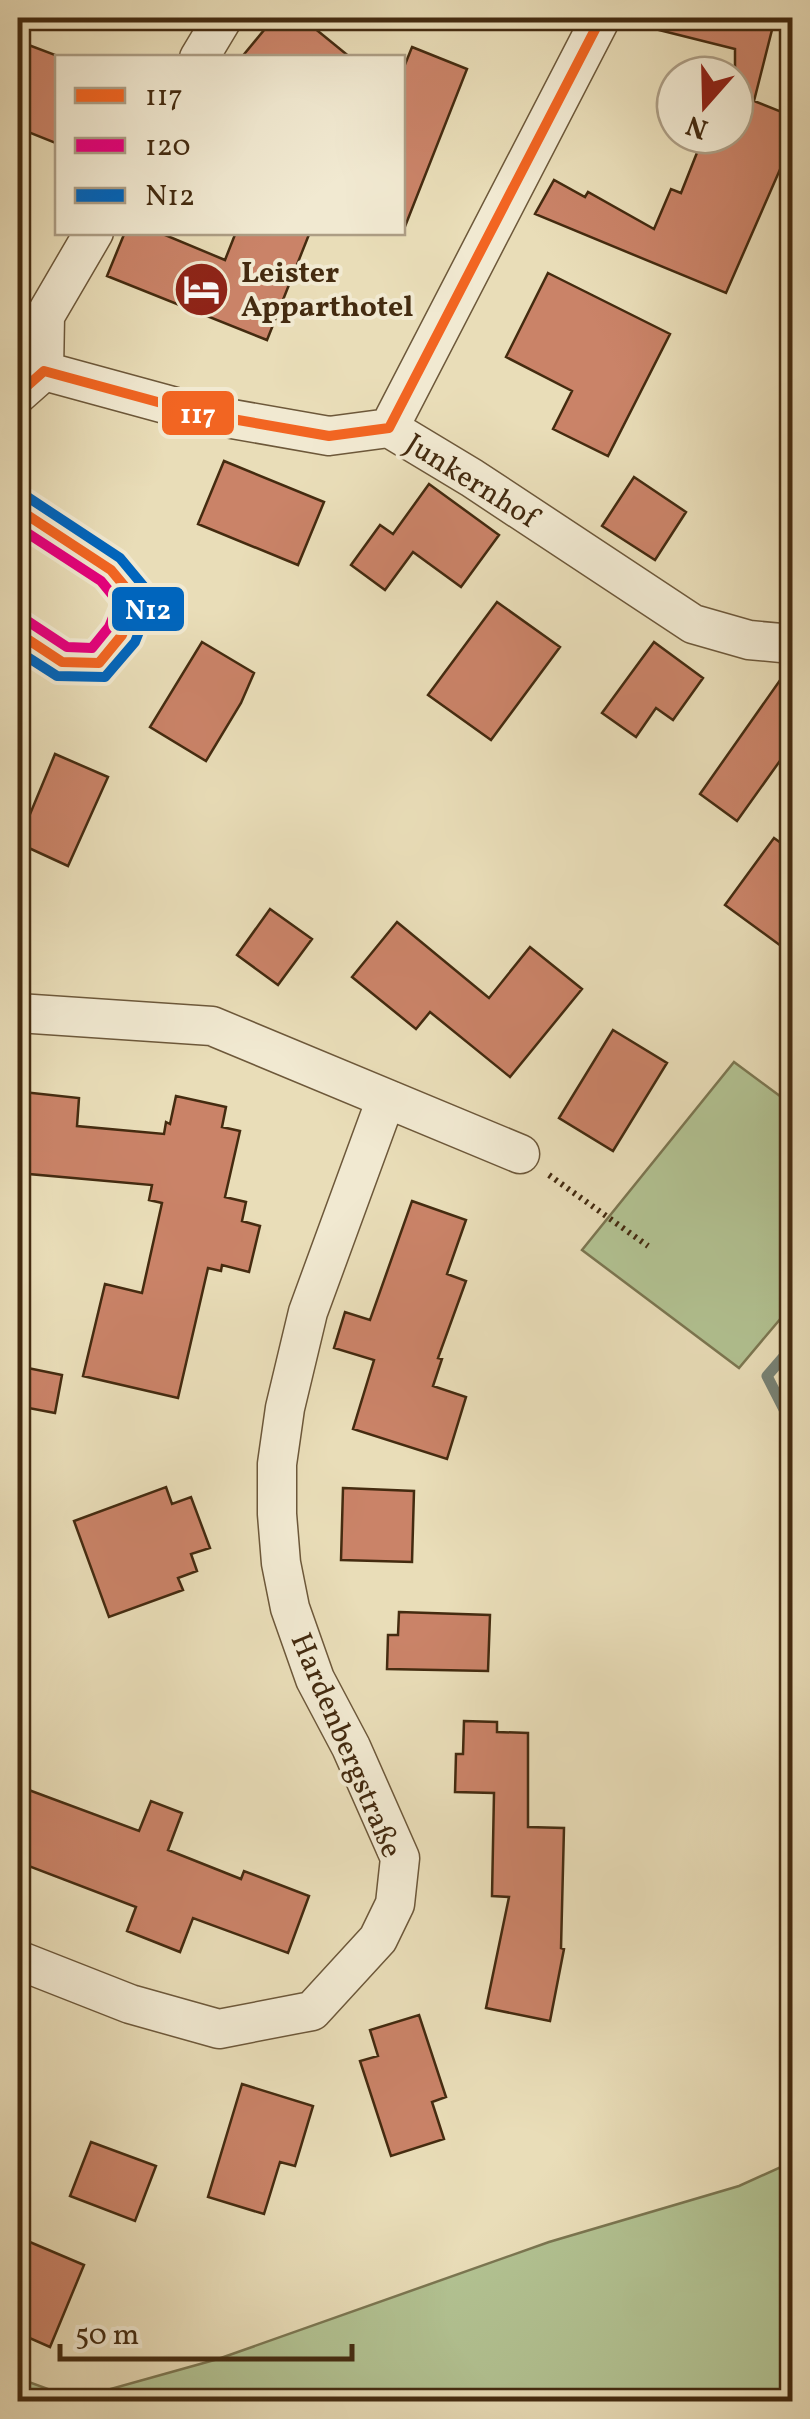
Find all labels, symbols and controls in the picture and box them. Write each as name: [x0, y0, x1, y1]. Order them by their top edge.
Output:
legend: [55, 55, 405, 235]
north arrow: [655, 55, 755, 155]
text: 117: [145, 76, 183, 118]
text: N: [681, 104, 714, 148]
text: 120: [145, 126, 190, 168]
text: N12: [145, 176, 195, 218]
place label: Leister Apparthotel: [241, 253, 414, 329]
hotel icon: Leister Apparthotel: [172, 259, 232, 319]
line badge: 117: [160, 389, 236, 437]
text: 117: [180, 396, 216, 435]
street label: Junkernhof: [396, 424, 548, 541]
line badge: N12: [110, 585, 186, 633]
text: N12: [125, 592, 171, 631]
street label: Hardenbergstraße: [279, 1627, 412, 1865]
scale bar: [60, 2299, 352, 2361]
text: 50 m: [75, 2315, 139, 2357]

